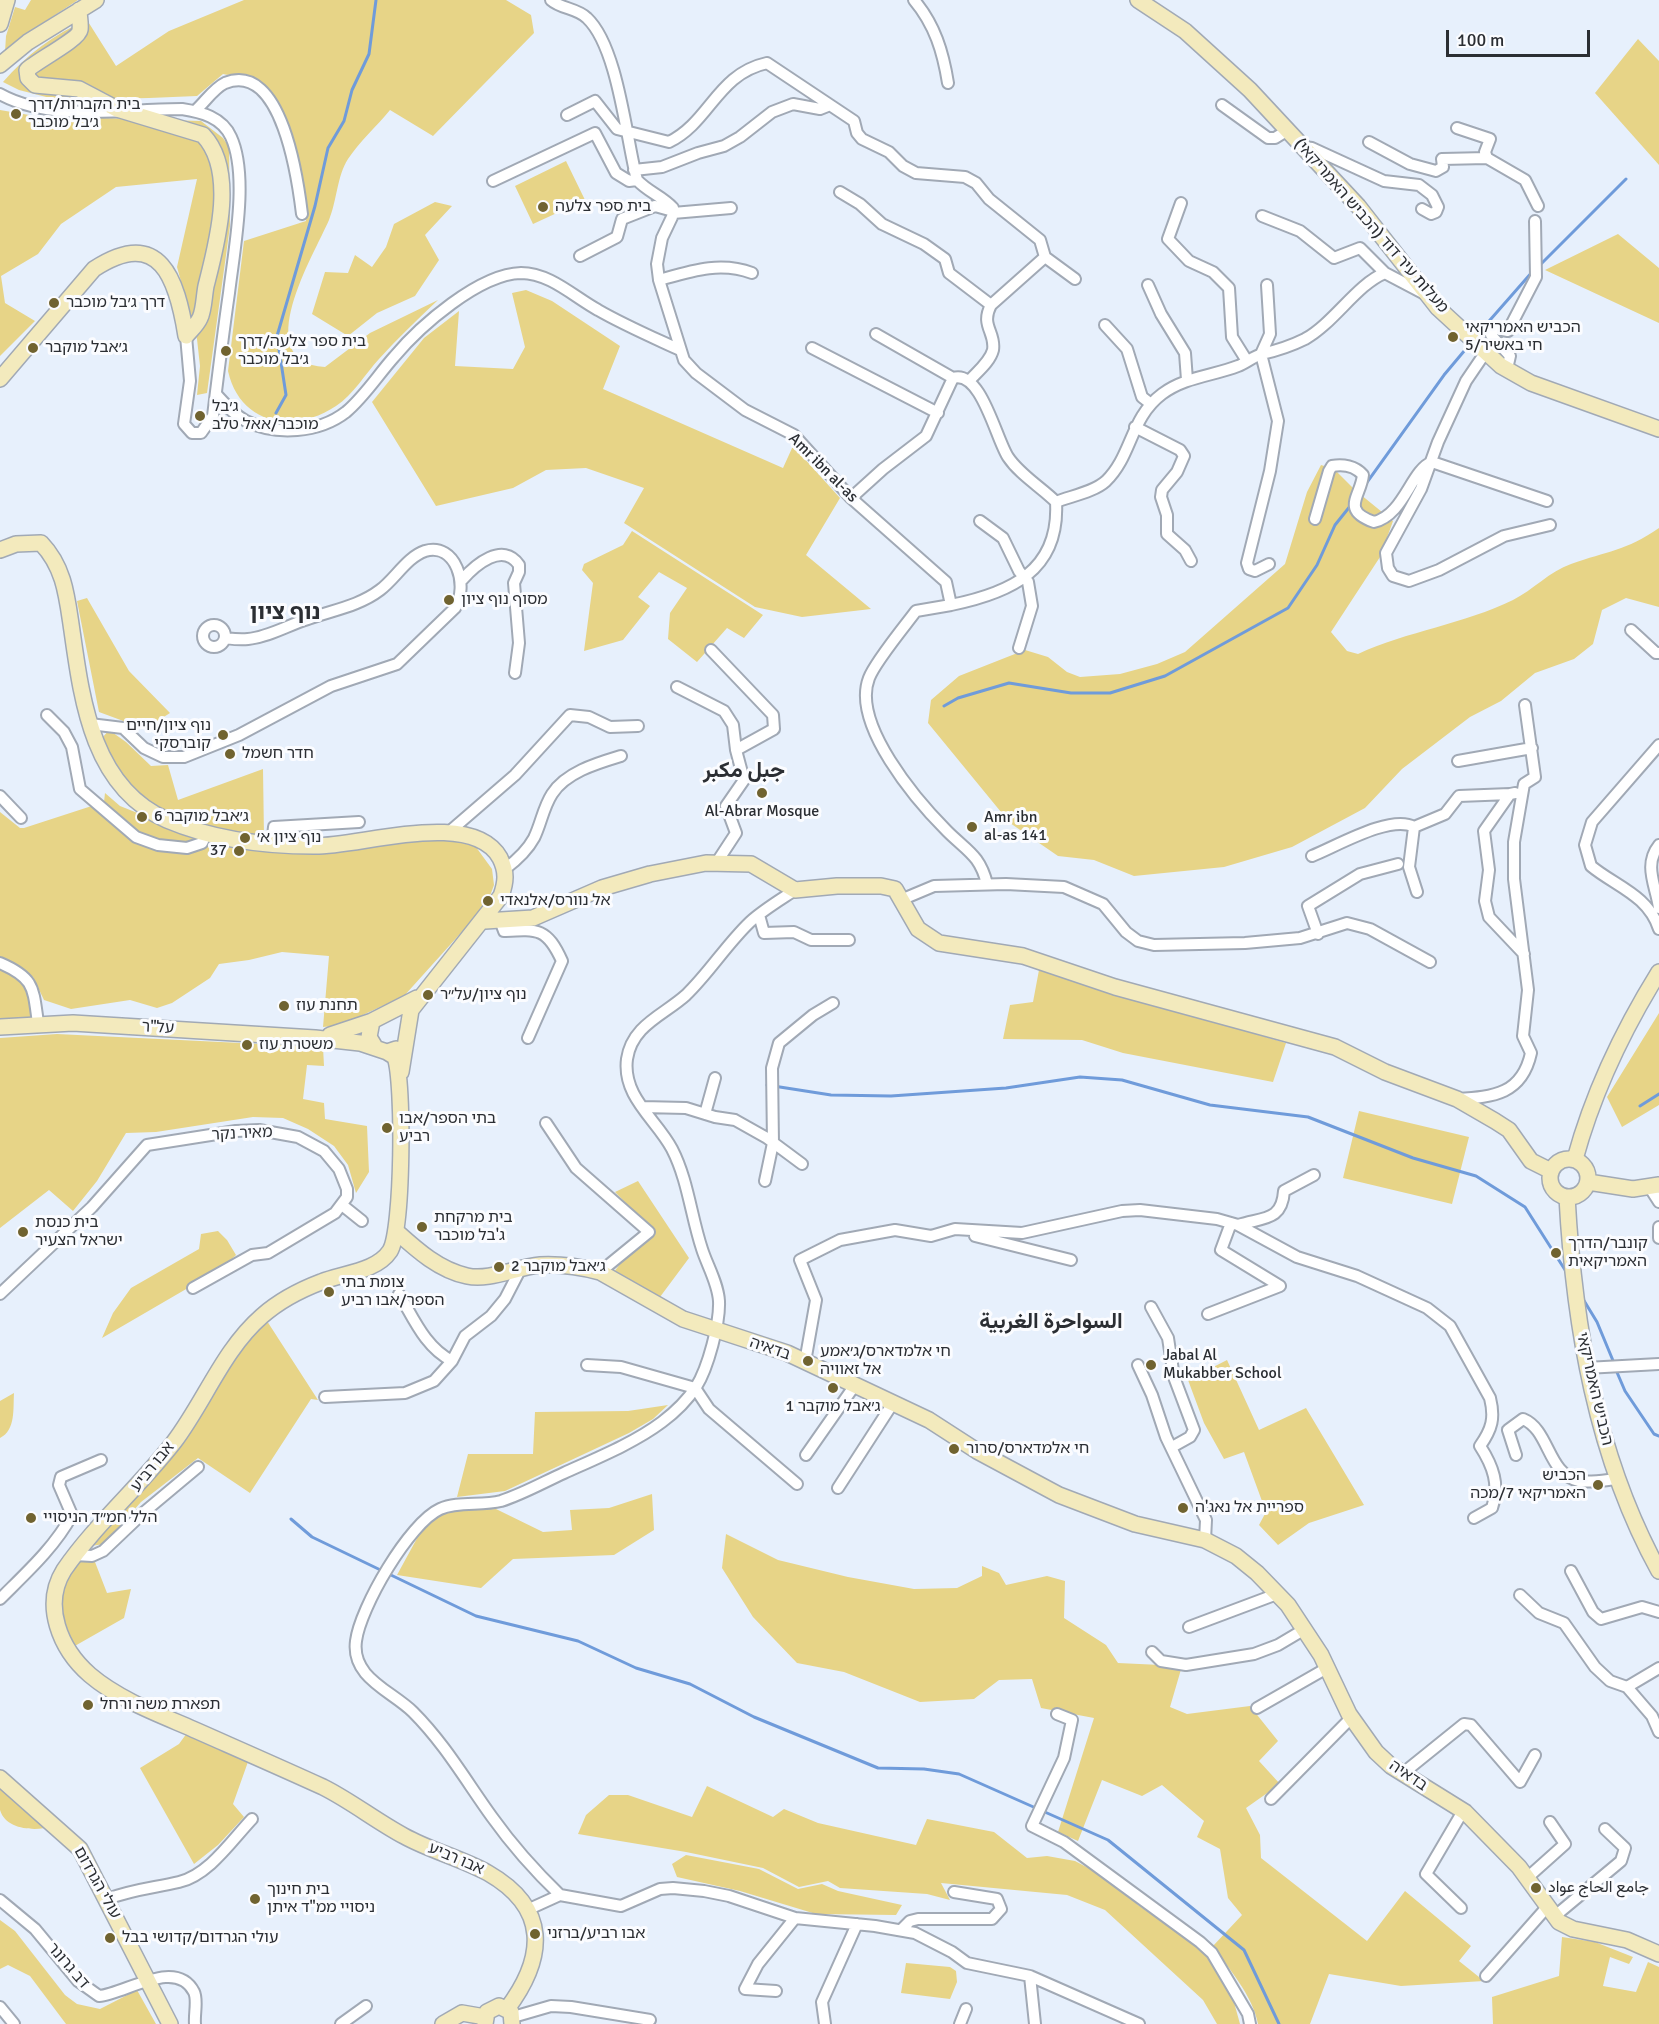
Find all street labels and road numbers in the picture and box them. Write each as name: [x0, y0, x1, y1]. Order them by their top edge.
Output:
street label: מעלות עיר דוד (הכביש האמריקאי): [1290, 135, 1452, 317]
street label: Amr ibn al-as: [784, 429, 862, 507]
street label: על"ר: [141, 1018, 175, 1038]
street label: מאיר נקר: [211, 1123, 273, 1145]
street label: הכביש האמריקאי: [1572, 1330, 1616, 1448]
street label: בדאיה: [747, 1333, 793, 1365]
street label: אבו רביע: [127, 1438, 179, 1496]
street label: בדאיה: [1385, 1756, 1431, 1796]
street label: אבו רביע: [425, 1839, 487, 1879]
street label: עולי הגרדום: [69, 1844, 125, 1922]
street label: דב גרונר: [43, 1939, 93, 1993]

